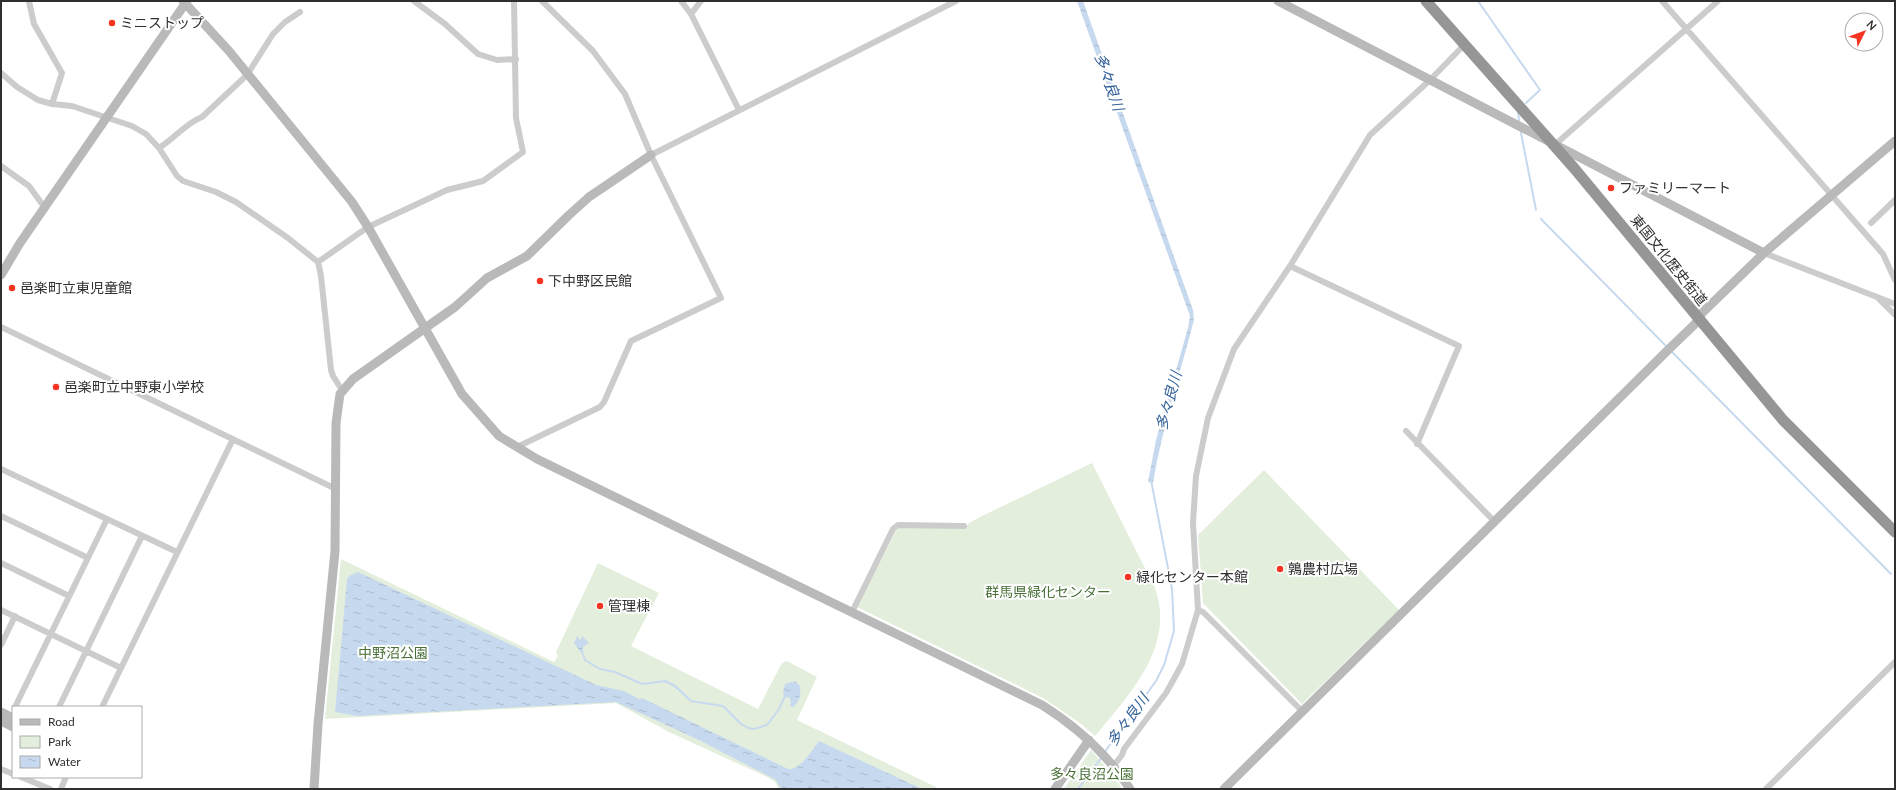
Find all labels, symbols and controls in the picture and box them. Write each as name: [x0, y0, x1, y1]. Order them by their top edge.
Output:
north arrow: [1844, 12, 1884, 52]
place label: ミニストップ: [120, 14, 204, 31]
text: N: [1864, 17, 1879, 32]
marker: ミニストップ: [107, 18, 117, 28]
water label: 多々良川: [1092, 50, 1129, 115]
place label: ファミリーマート: [1619, 179, 1731, 196]
marker: ファミリーマート: [1606, 183, 1616, 193]
street label: 東国文化歴史街道: [1628, 211, 1711, 309]
place label: 下中野区民館: [548, 272, 632, 289]
marker: 下中野区民館: [535, 276, 545, 286]
place label: 邑楽町立東児童館: [20, 279, 132, 296]
marker: 邑楽町立東児童館: [7, 283, 17, 293]
water label: 多々良川: [1152, 368, 1185, 432]
place label: 邑楽町立中野東小学校: [64, 378, 204, 395]
marker: 邑楽町立中野東小学校: [51, 382, 61, 392]
place label: 鶉農村広場: [1288, 560, 1358, 577]
marker: 鶉農村広場: [1275, 564, 1285, 574]
place label: 緑化センター本館: [1136, 568, 1248, 585]
marker: 緑化センター本館: [1123, 572, 1133, 582]
park label: 群馬県緑化センター: [985, 583, 1111, 600]
place label: 管理棟: [608, 597, 650, 614]
marker: 管理棟: [595, 601, 605, 611]
park label: 中野沼公園: [358, 644, 428, 661]
water label: 多々良川: [1102, 688, 1153, 749]
legend: [12, 706, 142, 778]
text: Road: [48, 714, 75, 729]
text: Park: [48, 734, 72, 749]
text: Water: [48, 754, 81, 769]
park label: 多々良沼公園: [1050, 765, 1134, 782]

